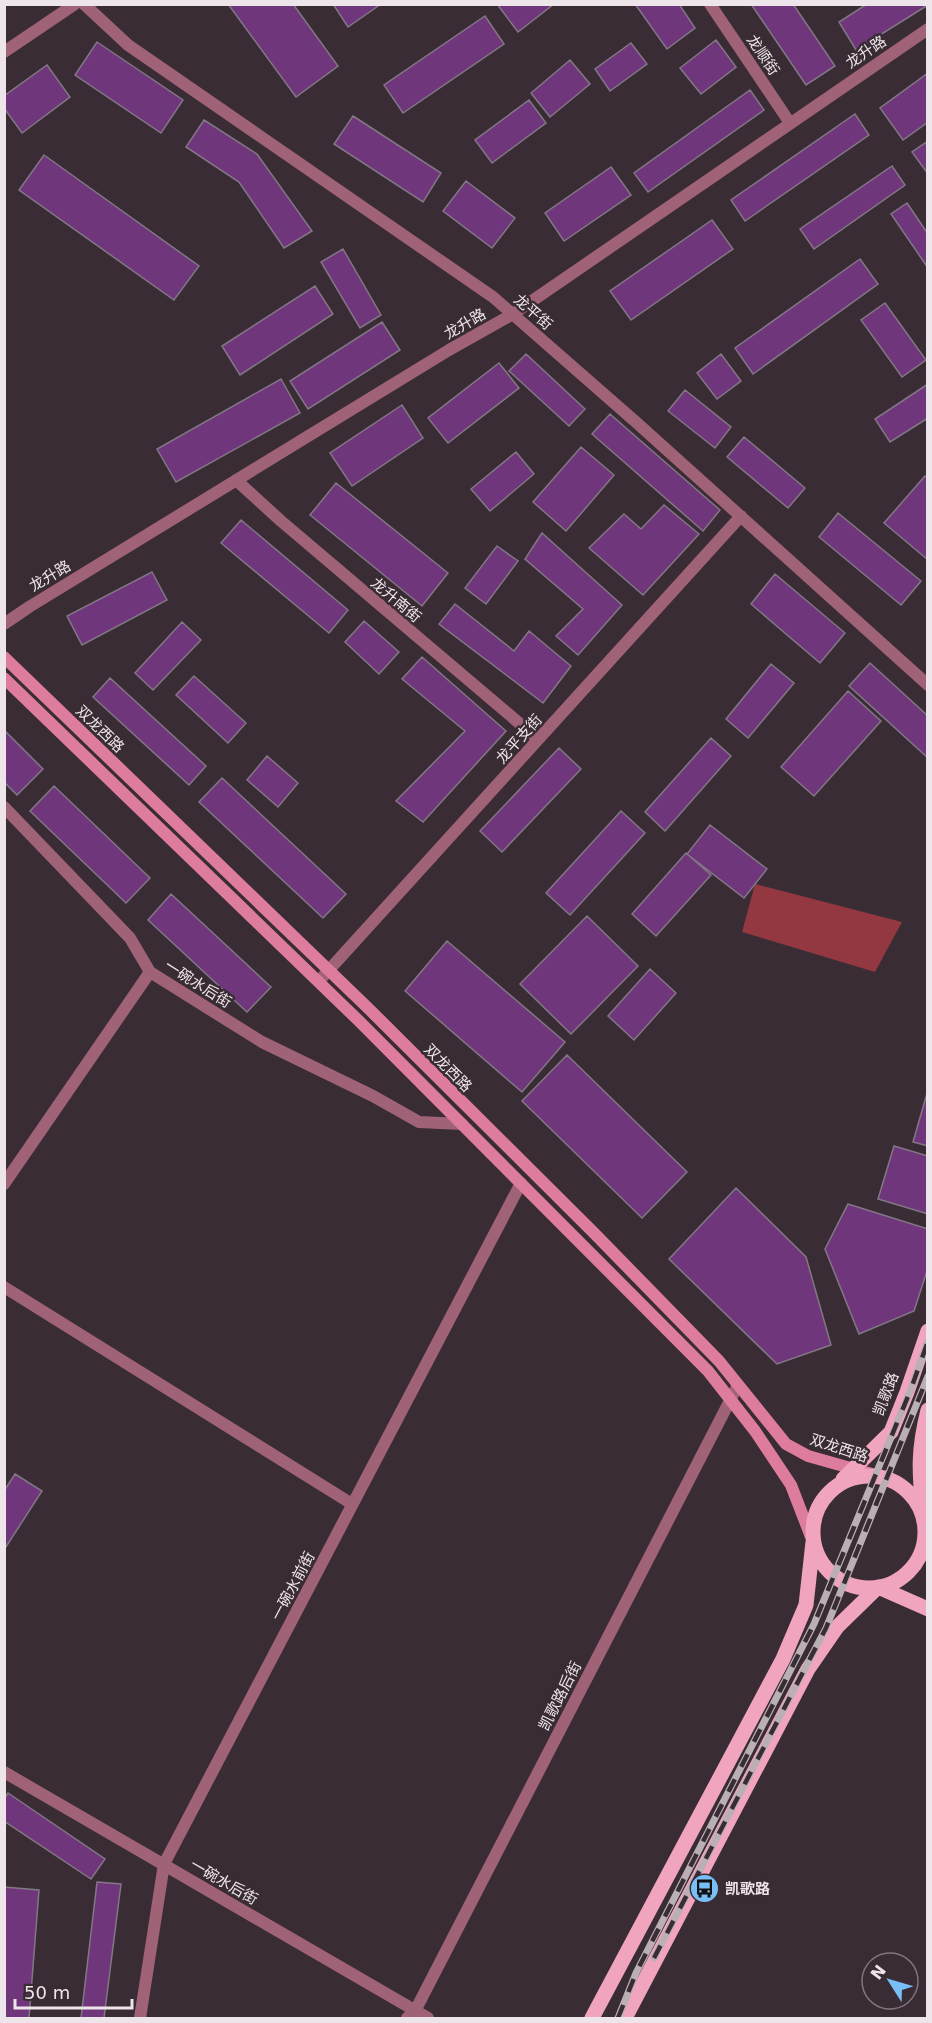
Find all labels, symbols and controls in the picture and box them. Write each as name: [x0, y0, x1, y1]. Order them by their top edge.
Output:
street label: 龙顺街: [743, 31, 783, 79]
street label: 龙升路: [842, 32, 890, 72]
street label: 龙平街: [510, 290, 556, 334]
street label: 龙升路: [441, 305, 489, 343]
street label: 龙升路: [26, 557, 74, 595]
street label: 龙升南街: [367, 574, 425, 626]
street label: 双龙西路: [72, 702, 128, 756]
street label: 龙平支街: [492, 711, 546, 767]
street label: 一碗水后街: [161, 956, 235, 1012]
street label: 双龙西路: [420, 1040, 476, 1096]
street label: 凯歌路: [870, 1370, 902, 1418]
street label: 双龙西路: [808, 1430, 870, 1466]
street label: 一碗水前街: [267, 1549, 319, 1623]
street label: 凯歌路后街: [535, 1658, 585, 1734]
street label: 一碗水后街: [187, 1855, 261, 1909]
bus stop icon: 凯歌路: [688, 1873, 720, 1905]
place label: 凯歌路: [725, 1880, 770, 1898]
north arrow: [860, 1951, 920, 2011]
text: N: [867, 1961, 890, 1983]
scale bar: [15, 1972, 132, 2010]
text: 50 m: [24, 1982, 70, 2003]

